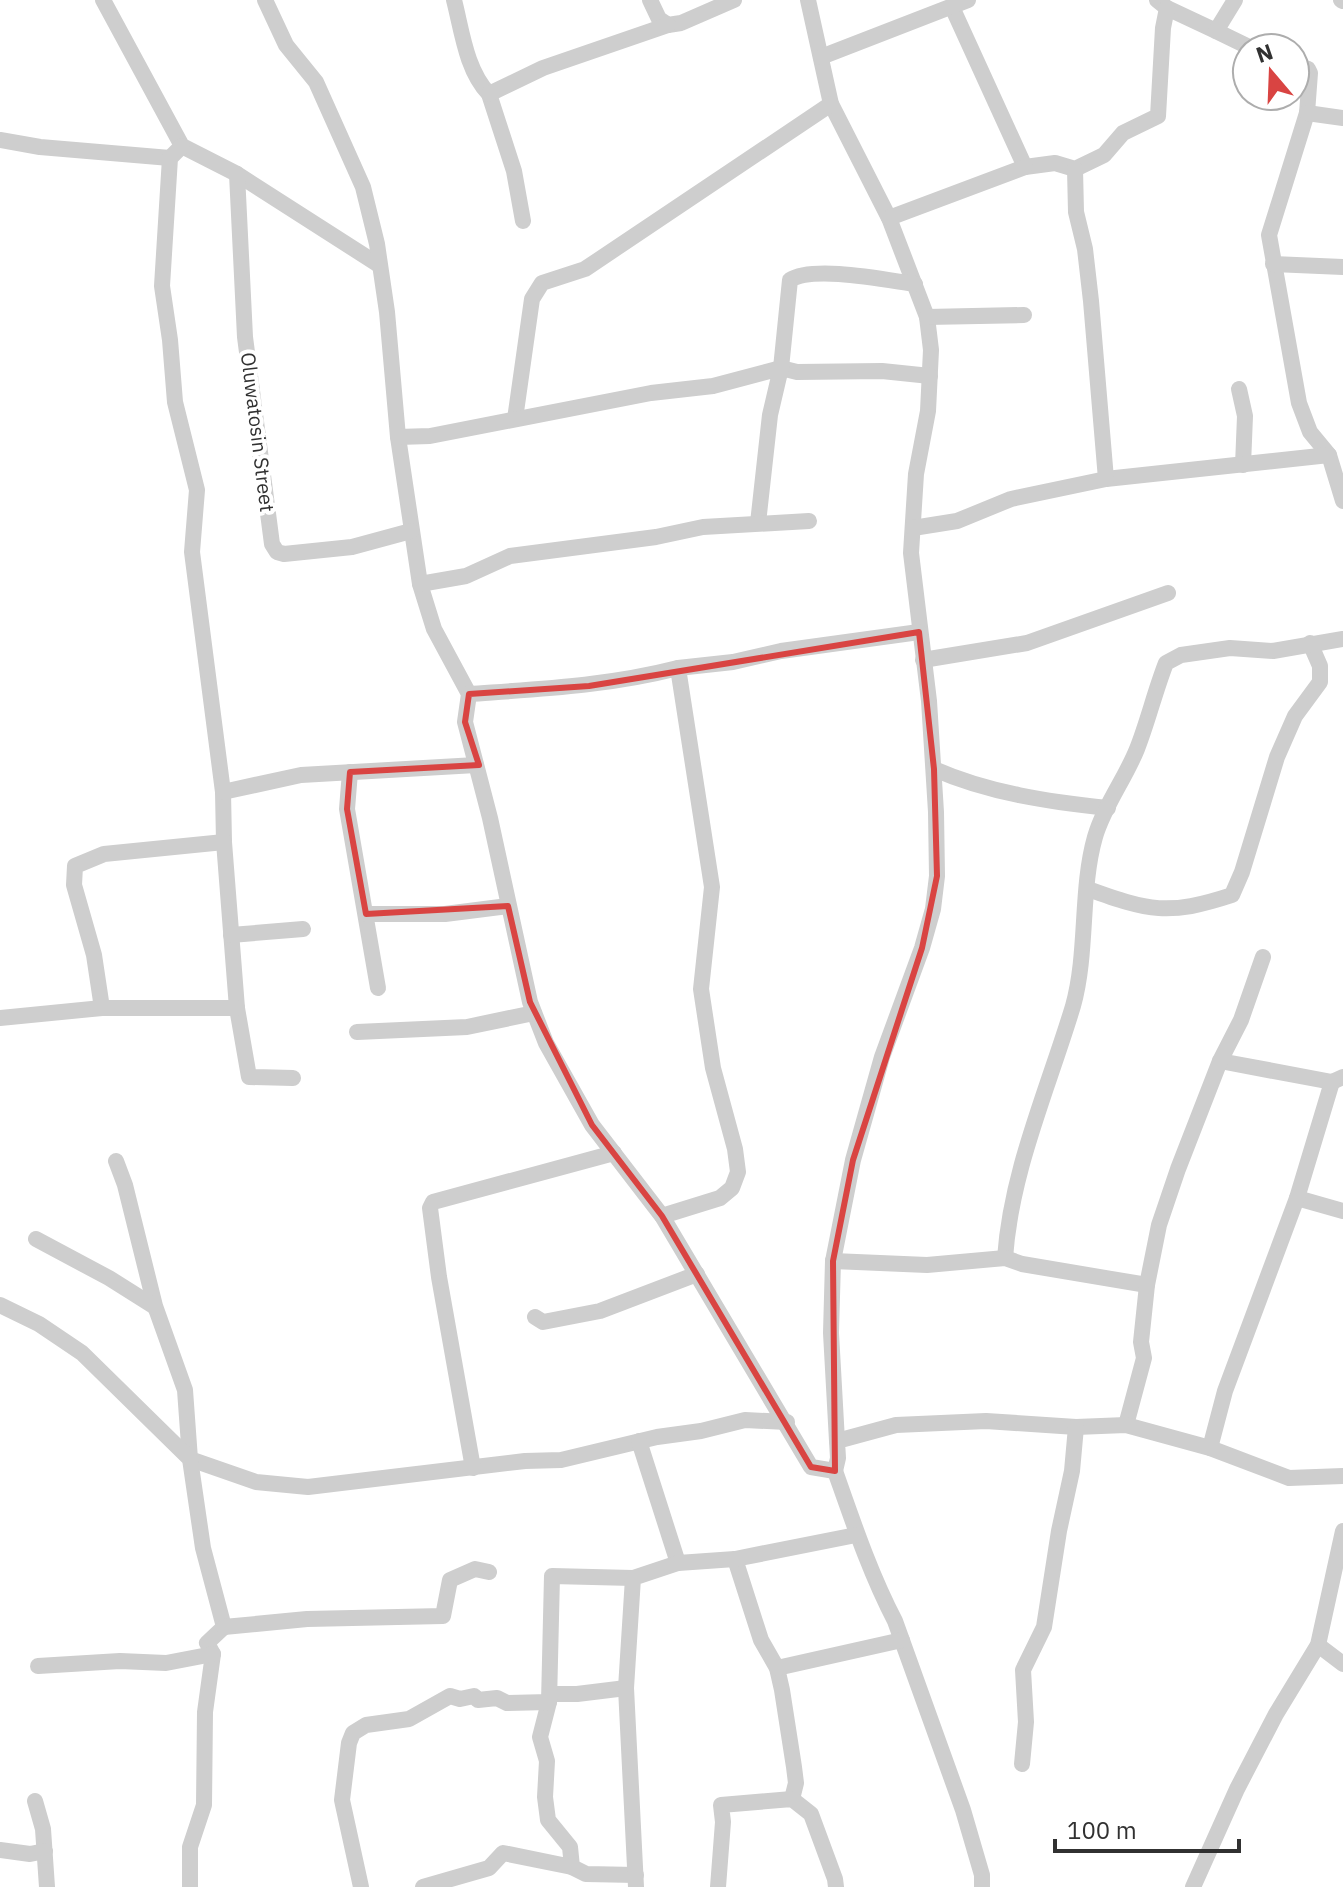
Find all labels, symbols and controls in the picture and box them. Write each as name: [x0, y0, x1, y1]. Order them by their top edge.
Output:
north arrow: [1231, 32, 1311, 112]
text: N: [1252, 36, 1277, 69]
street label: Oluwatosin Street: [235, 351, 281, 513]
scale bar: [1055, 1803, 1239, 1853]
text: 100 m: [1067, 1814, 1137, 1846]

